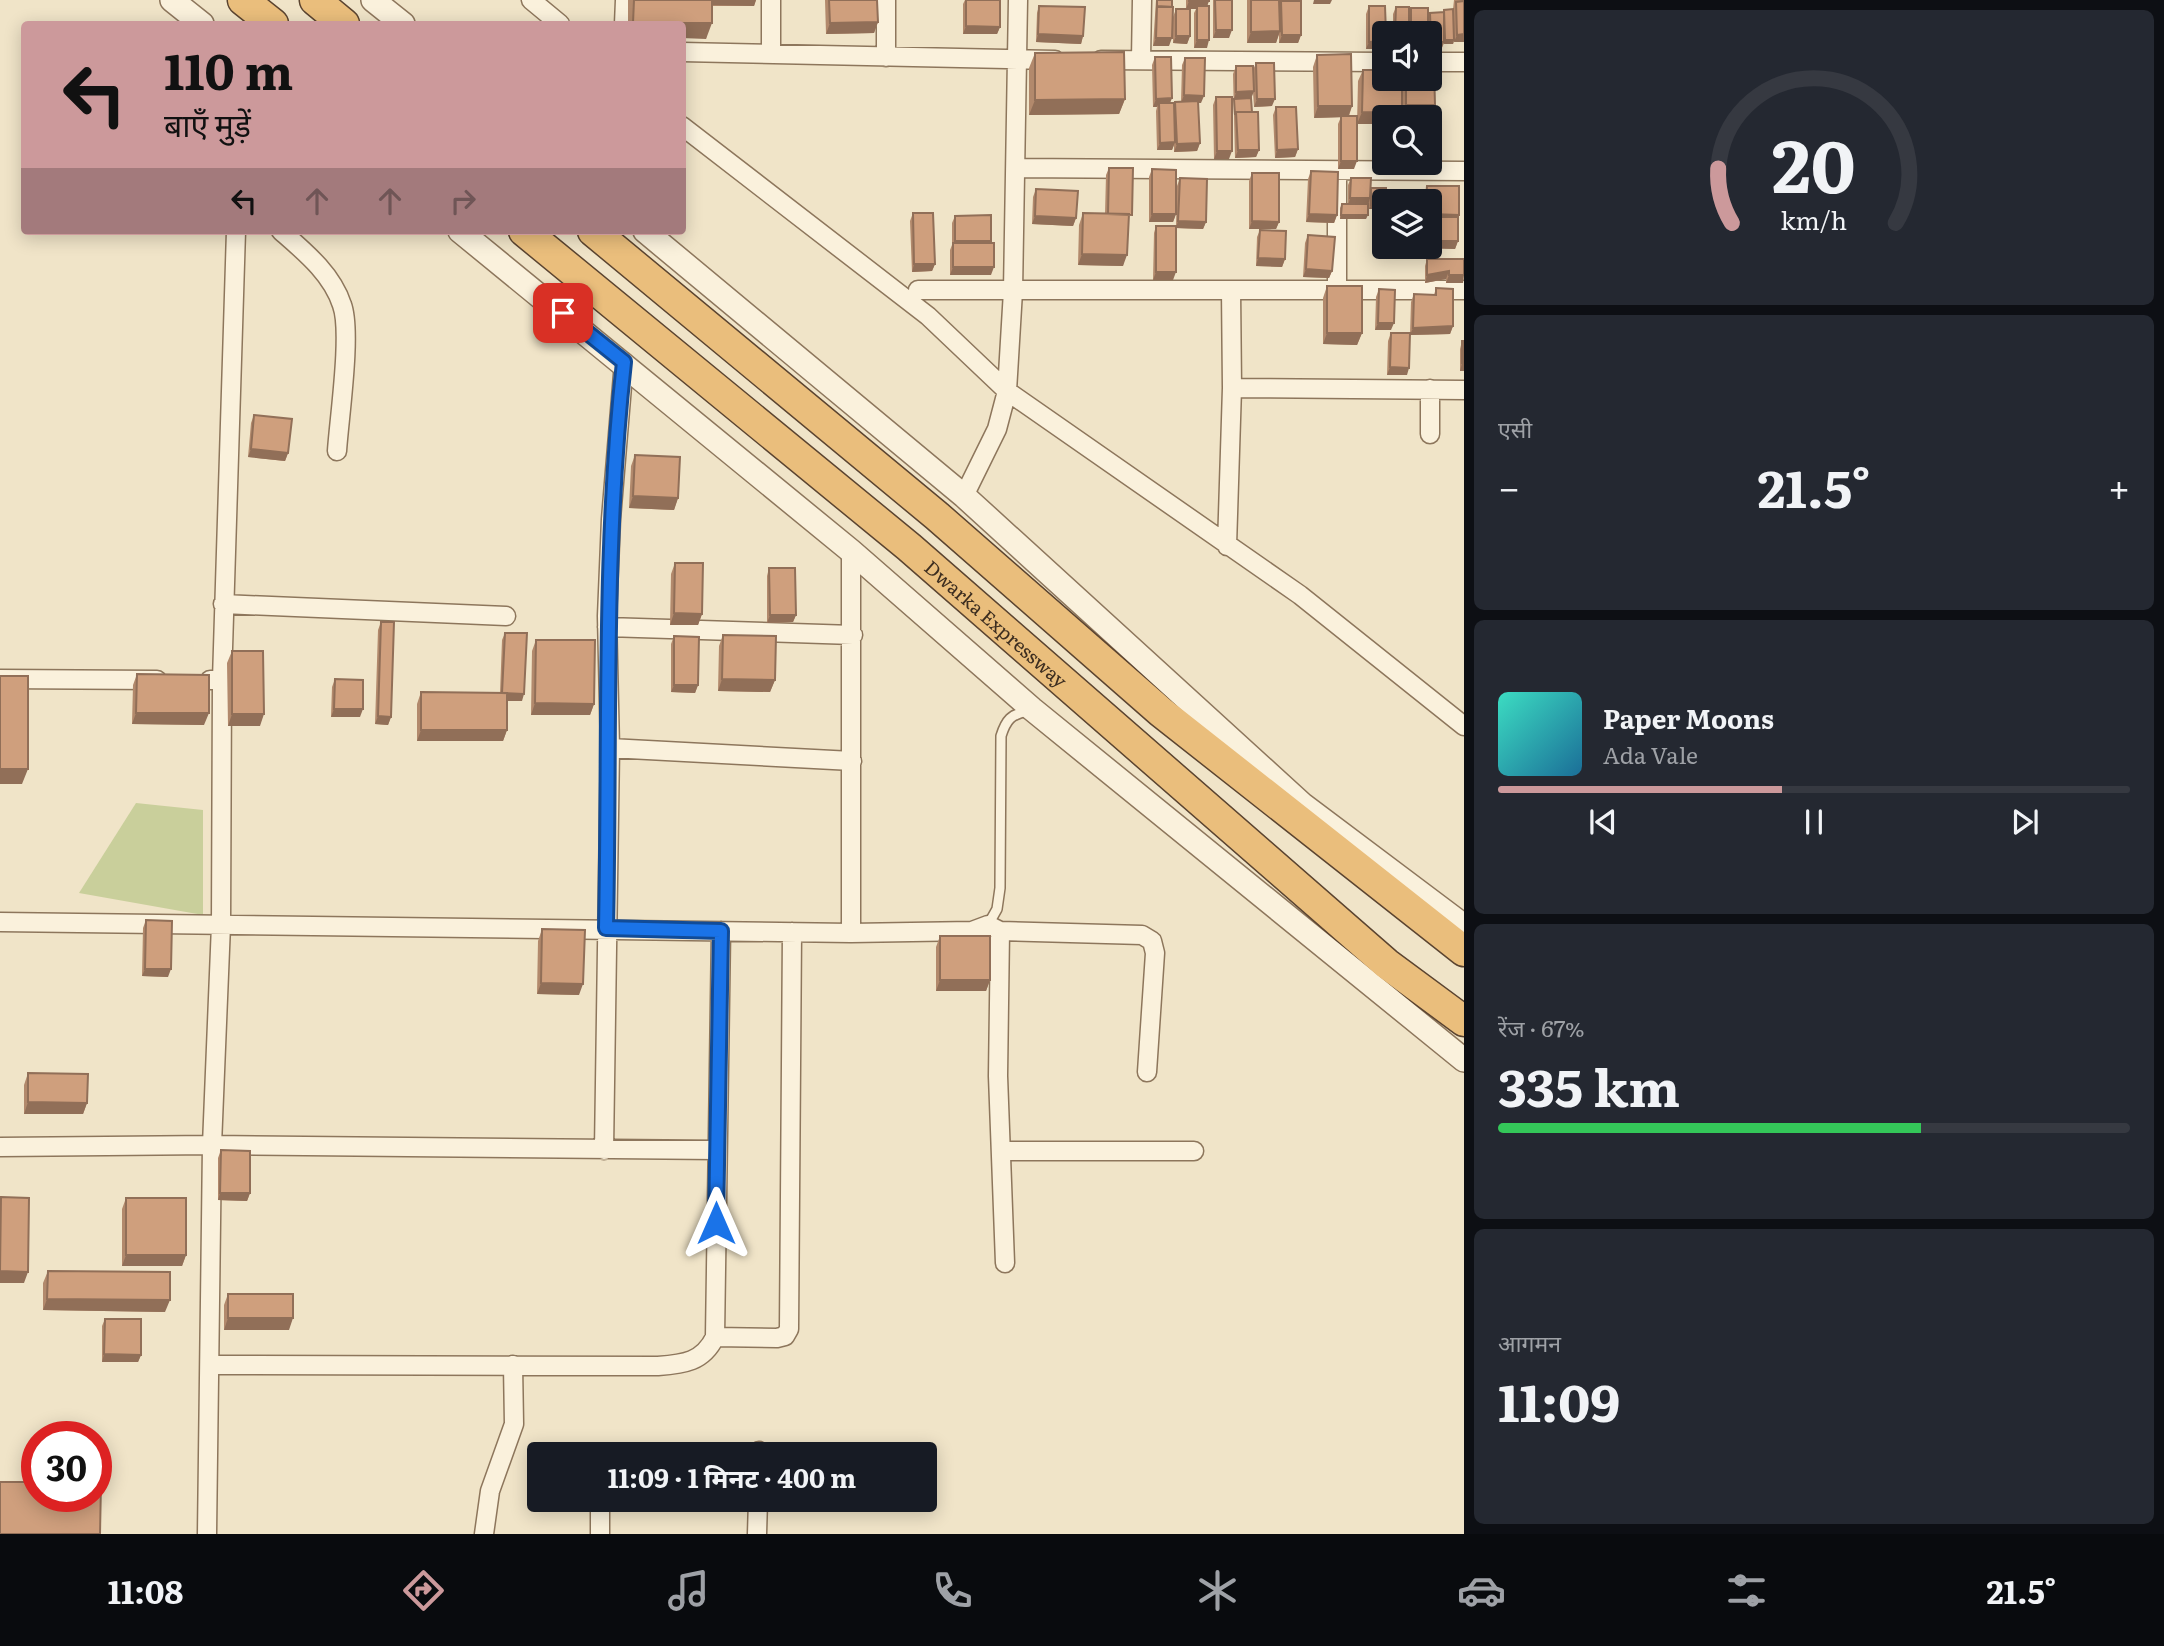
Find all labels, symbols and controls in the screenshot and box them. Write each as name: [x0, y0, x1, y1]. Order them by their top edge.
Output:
map controls: [1372, 21, 1442, 259]
button: sound: [1372, 21, 1442, 91]
text: 110 m: [164, 32, 293, 105]
icon: left: [49, 49, 140, 140]
text: बाएँ मुड़ें: [164, 99, 251, 147]
button: search: [1372, 105, 1442, 175]
text: 20: [1772, 108, 1856, 216]
icon: left: [225, 182, 263, 220]
icon: ahead: [298, 182, 336, 220]
icon: ahead: [371, 182, 409, 220]
icon: right: [444, 182, 482, 220]
button: layers: [1372, 189, 1442, 259]
text: km/h: [1781, 201, 1847, 238]
pin: [533, 283, 593, 343]
icon: arrive: [544, 294, 582, 332]
text: एसी: [1498, 411, 1532, 445]
text: 21.5°: [1757, 447, 1871, 524]
text: −: [1498, 457, 1520, 514]
text: +: [2108, 457, 2130, 514]
street label: Dwarka Expressway: [919, 553, 1074, 693]
text: Paper Moons: [1603, 698, 1774, 737]
text: Ada Vale: [1603, 737, 1698, 771]
icon: previous: [1584, 803, 1622, 841]
icon: pause: [1795, 803, 1833, 841]
icon: next: [2006, 803, 2044, 841]
text: रेंज · 67%: [1498, 1010, 1585, 1044]
text: 335 km: [1498, 1046, 1680, 1123]
position arrow: [679, 1186, 753, 1260]
text: आगमन: [1498, 1325, 1561, 1359]
text: 11:09: [1498, 1361, 1620, 1438]
speed limit sign: 30: [21, 1421, 112, 1512]
text: 11:09 · 1 मिनट · 400 m: [608, 1457, 856, 1496]
text: 11:08: [108, 1566, 183, 1614]
icon: directions: [399, 1566, 448, 1615]
icon: music: [664, 1566, 713, 1615]
icon: phone: [928, 1566, 977, 1615]
icon: climate: [1193, 1566, 1242, 1615]
icon: car: [1457, 1566, 1506, 1615]
icon: filters: [1722, 1566, 1771, 1615]
text: 21.5°: [1987, 1566, 2056, 1614]

